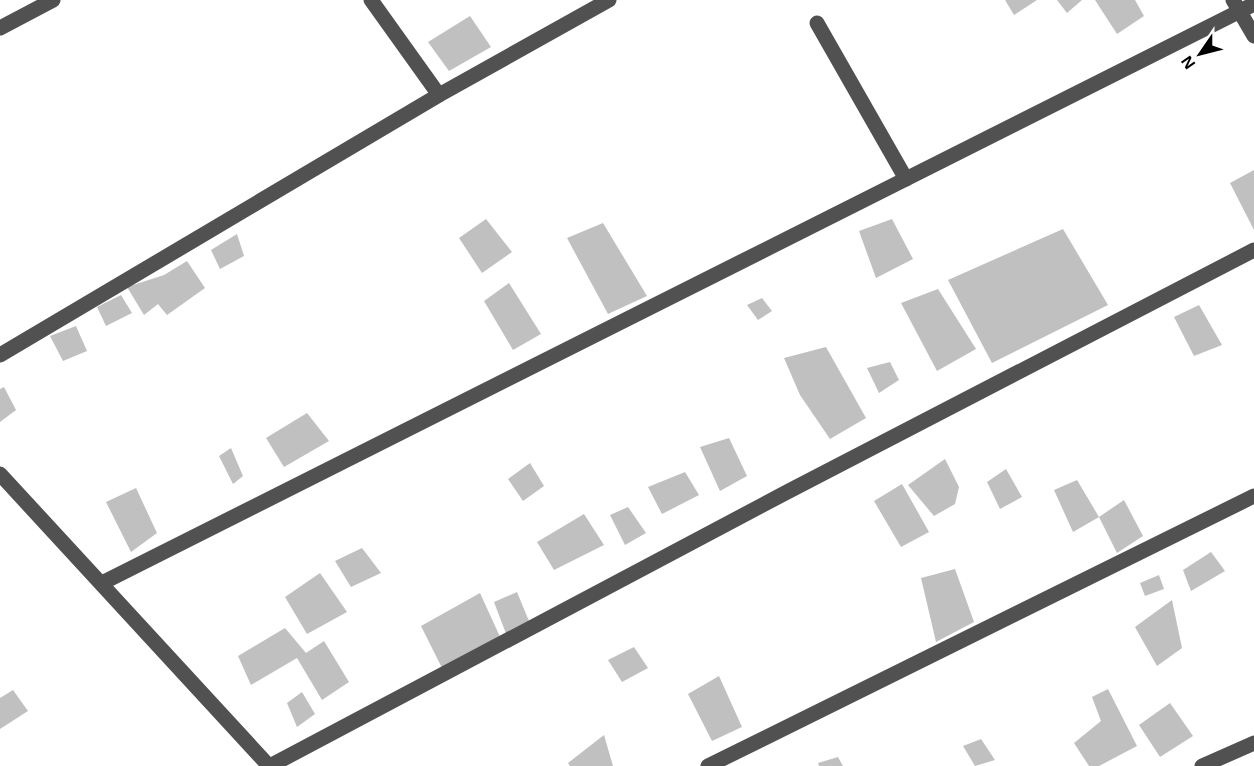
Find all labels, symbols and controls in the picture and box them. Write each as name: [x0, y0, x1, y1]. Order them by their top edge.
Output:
north arrow: [1170, 24, 1230, 84]
text: N: [1178, 53, 1198, 72]

